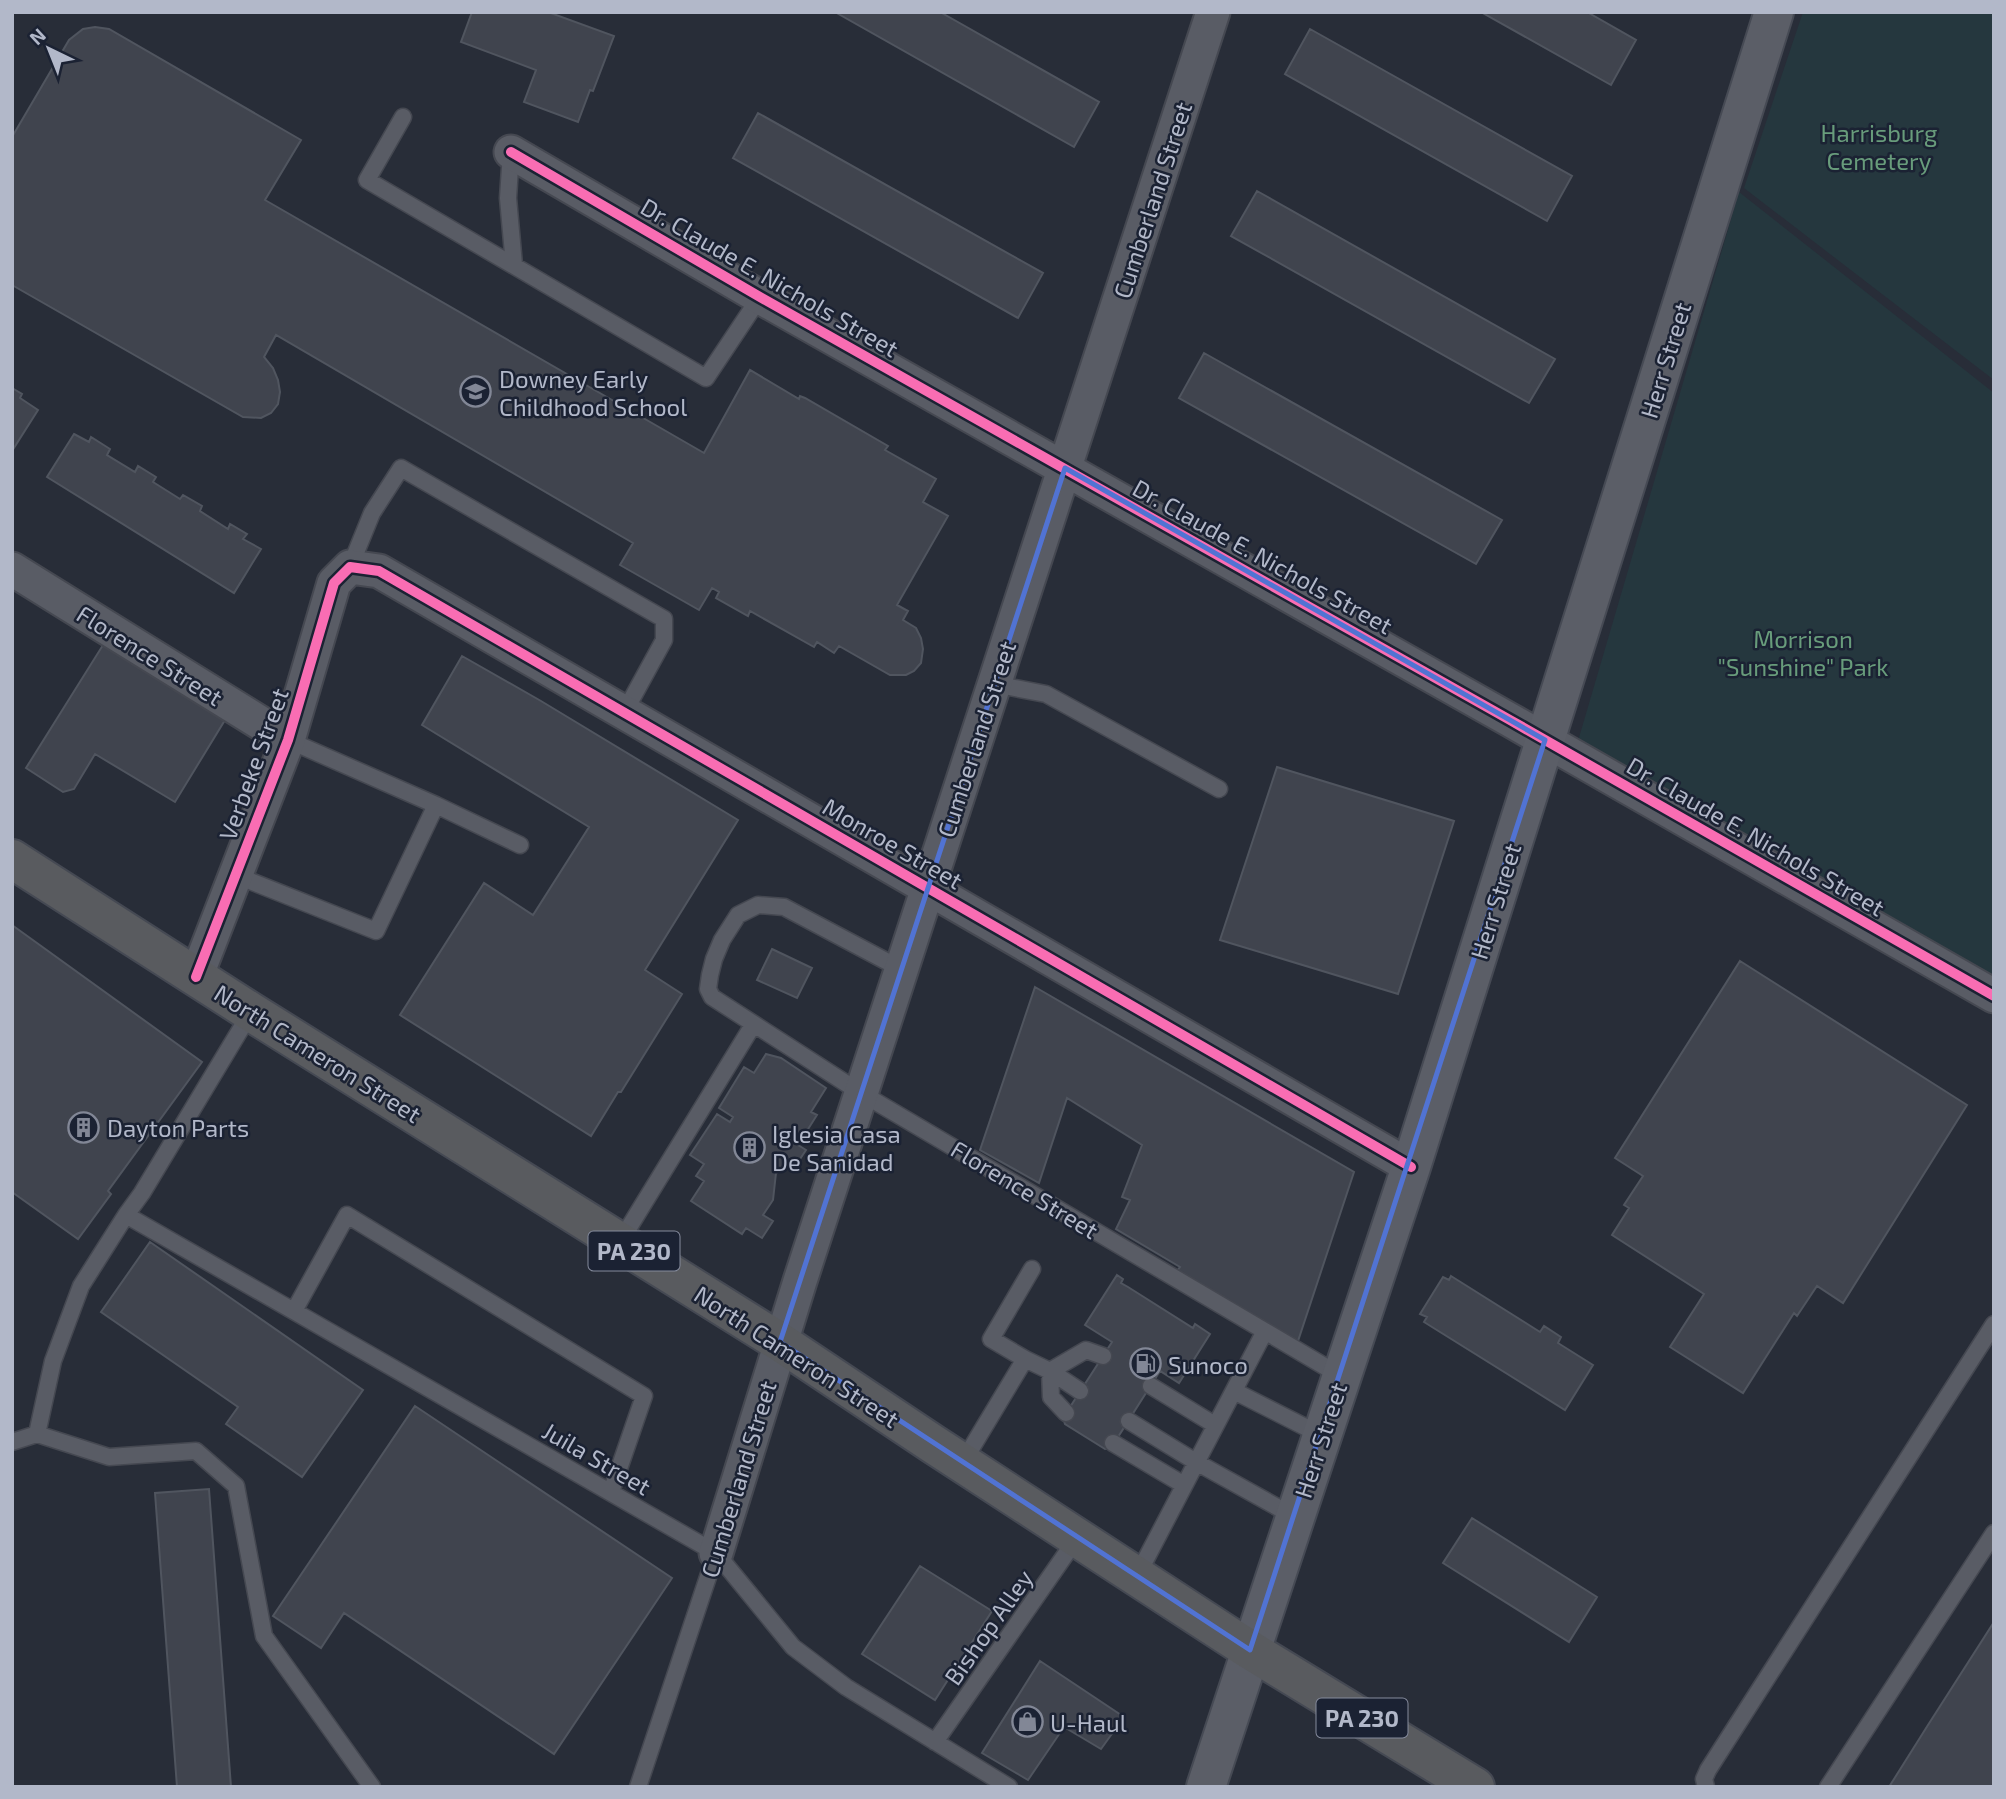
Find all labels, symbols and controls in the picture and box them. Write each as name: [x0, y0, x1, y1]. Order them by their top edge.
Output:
north arrow: [14, 14, 84, 84]
text: N: [24, 23, 50, 49]
street label: Cumberland Street: [1107, 98, 1197, 302]
park label: Harrisburg Cemetery: [1821, 118, 1937, 175]
street label: Dr. Claude E. Nichols Street: [636, 191, 904, 363]
street label: Herr Street: [1634, 299, 1696, 421]
place label: Downey Early Childhood School: [499, 364, 687, 421]
school or university icon: Downey Early Childhood School: [459, 375, 493, 409]
street label: Dr. Claude E. Nichols Street: [1128, 472, 1398, 640]
street label: Florence Street: [72, 599, 228, 711]
park label: Morrison "Sunshine" Park: [1718, 624, 1888, 681]
street label: Cumberland Street: [931, 637, 1021, 841]
street label: Verbeke Street: [212, 684, 294, 844]
street label: Dr. Claude E. Nichols Street: [1622, 750, 1890, 922]
street label: Monroe Street: [818, 791, 968, 895]
street label: Herr Street: [1464, 840, 1526, 962]
street label: North Cameron Street: [209, 978, 427, 1128]
building icon: Dayton Parts: [67, 1110, 101, 1144]
place label: Dayton Parts: [107, 1113, 249, 1142]
place label: Iglesia Casa De Sanidad: [772, 1119, 901, 1176]
building icon: Iglesia Casa De Sanidad: [732, 1130, 766, 1164]
street label: Florence Street: [946, 1134, 1104, 1244]
road number: PA 230: [588, 1232, 680, 1270]
street label: North Cameron Street: [689, 1279, 905, 1433]
fuel station icon: Sunoco: [1128, 1347, 1162, 1381]
place label: Sunoco: [1168, 1350, 1248, 1379]
street label: Cumberland Street: [694, 1377, 782, 1581]
street label: Herr Street: [1288, 1379, 1352, 1501]
street label: Juila Street: [538, 1415, 656, 1501]
street label: Bishop Alley: [938, 1564, 1038, 1690]
road number: PA 230: [1316, 1698, 1408, 1737]
shop icon: U-Haul: [1010, 1705, 1044, 1739]
place label: U-Haul: [1050, 1708, 1127, 1737]

